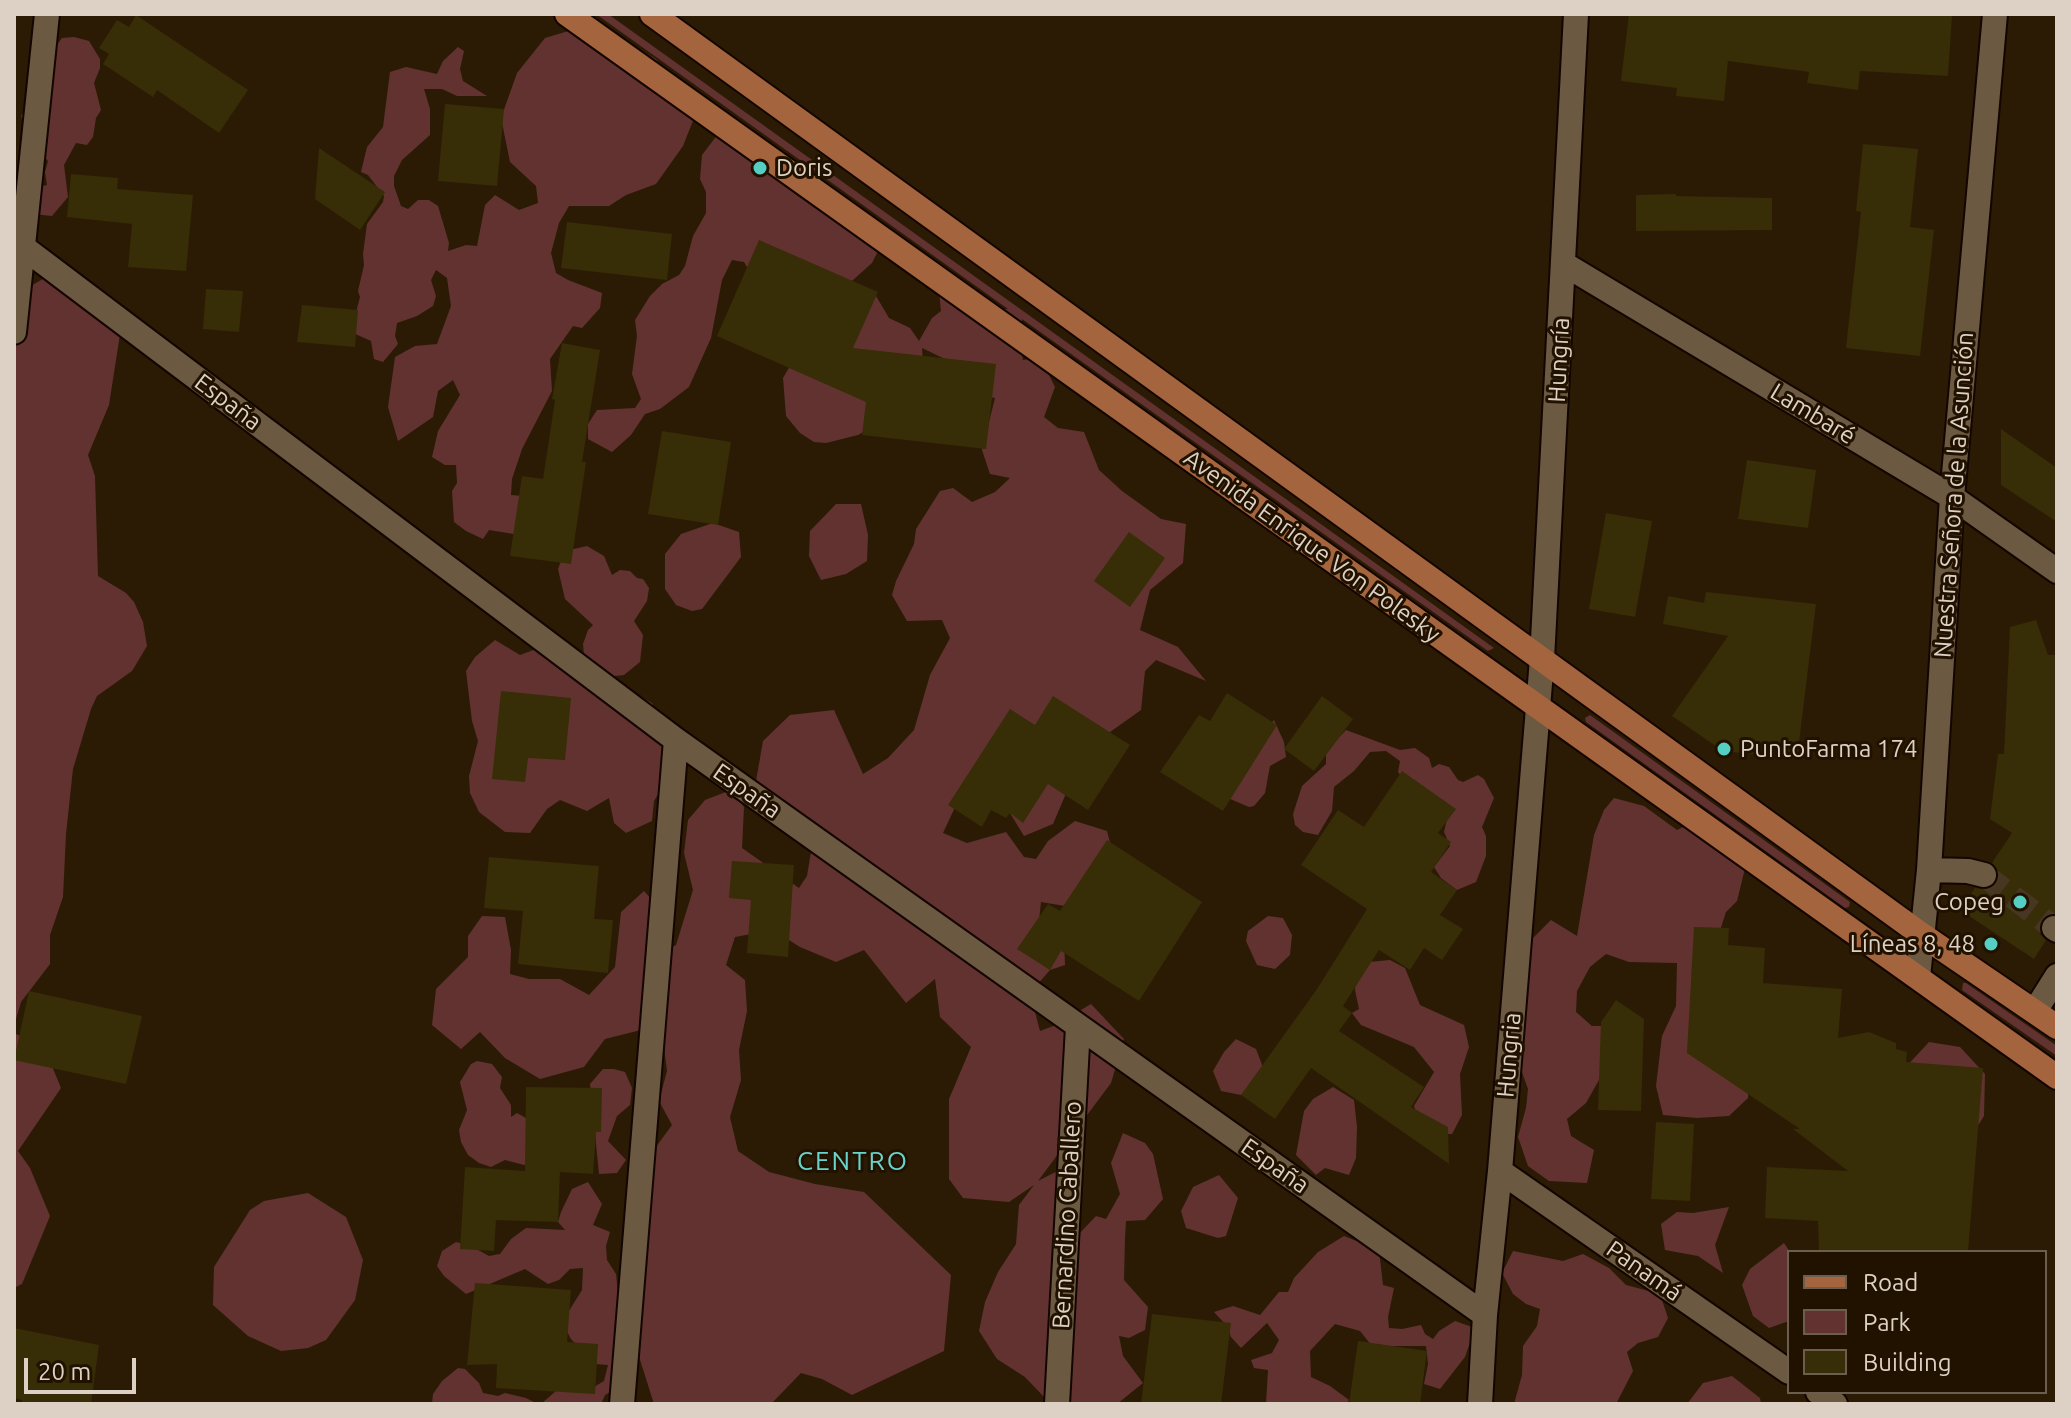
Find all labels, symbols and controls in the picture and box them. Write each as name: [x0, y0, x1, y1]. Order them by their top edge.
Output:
place label: Doris: [776, 154, 832, 182]
marker: Doris: [751, 159, 769, 177]
street label: Hungría: [1542, 317, 1576, 403]
street label: Nuestra Señora de la Asunción: [1928, 331, 1980, 659]
street label: España: [189, 368, 267, 436]
street label: Lambaré: [1765, 377, 1861, 451]
street label: Avenida Enrique Von Polesky: [1178, 443, 1446, 649]
place label: PuntoFarma 174: [1740, 735, 1917, 763]
marker: PuntoFarma 174: [1715, 740, 1733, 758]
street label: España: [707, 757, 787, 825]
place label: Copeg: [1934, 888, 2004, 916]
marker: Copeg: [2011, 893, 2029, 911]
place label: Líneas 8, 48: [1850, 930, 1975, 958]
marker: Líneas 8, 48: [1982, 935, 2000, 953]
street label: Hungria: [1491, 1011, 1527, 1099]
street label: Bernardino Caballero: [1047, 1100, 1087, 1330]
street label: España: [1235, 1132, 1315, 1200]
district label: CENTRO: [797, 1145, 909, 1177]
street label: Panamá: [1601, 1235, 1687, 1307]
legend: [1787, 1250, 2047, 1394]
text: Road: [1863, 1269, 1918, 1296]
text: Park: [1863, 1309, 1911, 1336]
scale bar: [28, 1342, 140, 1392]
text: Building: [1863, 1349, 1951, 1376]
text: 20 m: [38, 1358, 91, 1385]

